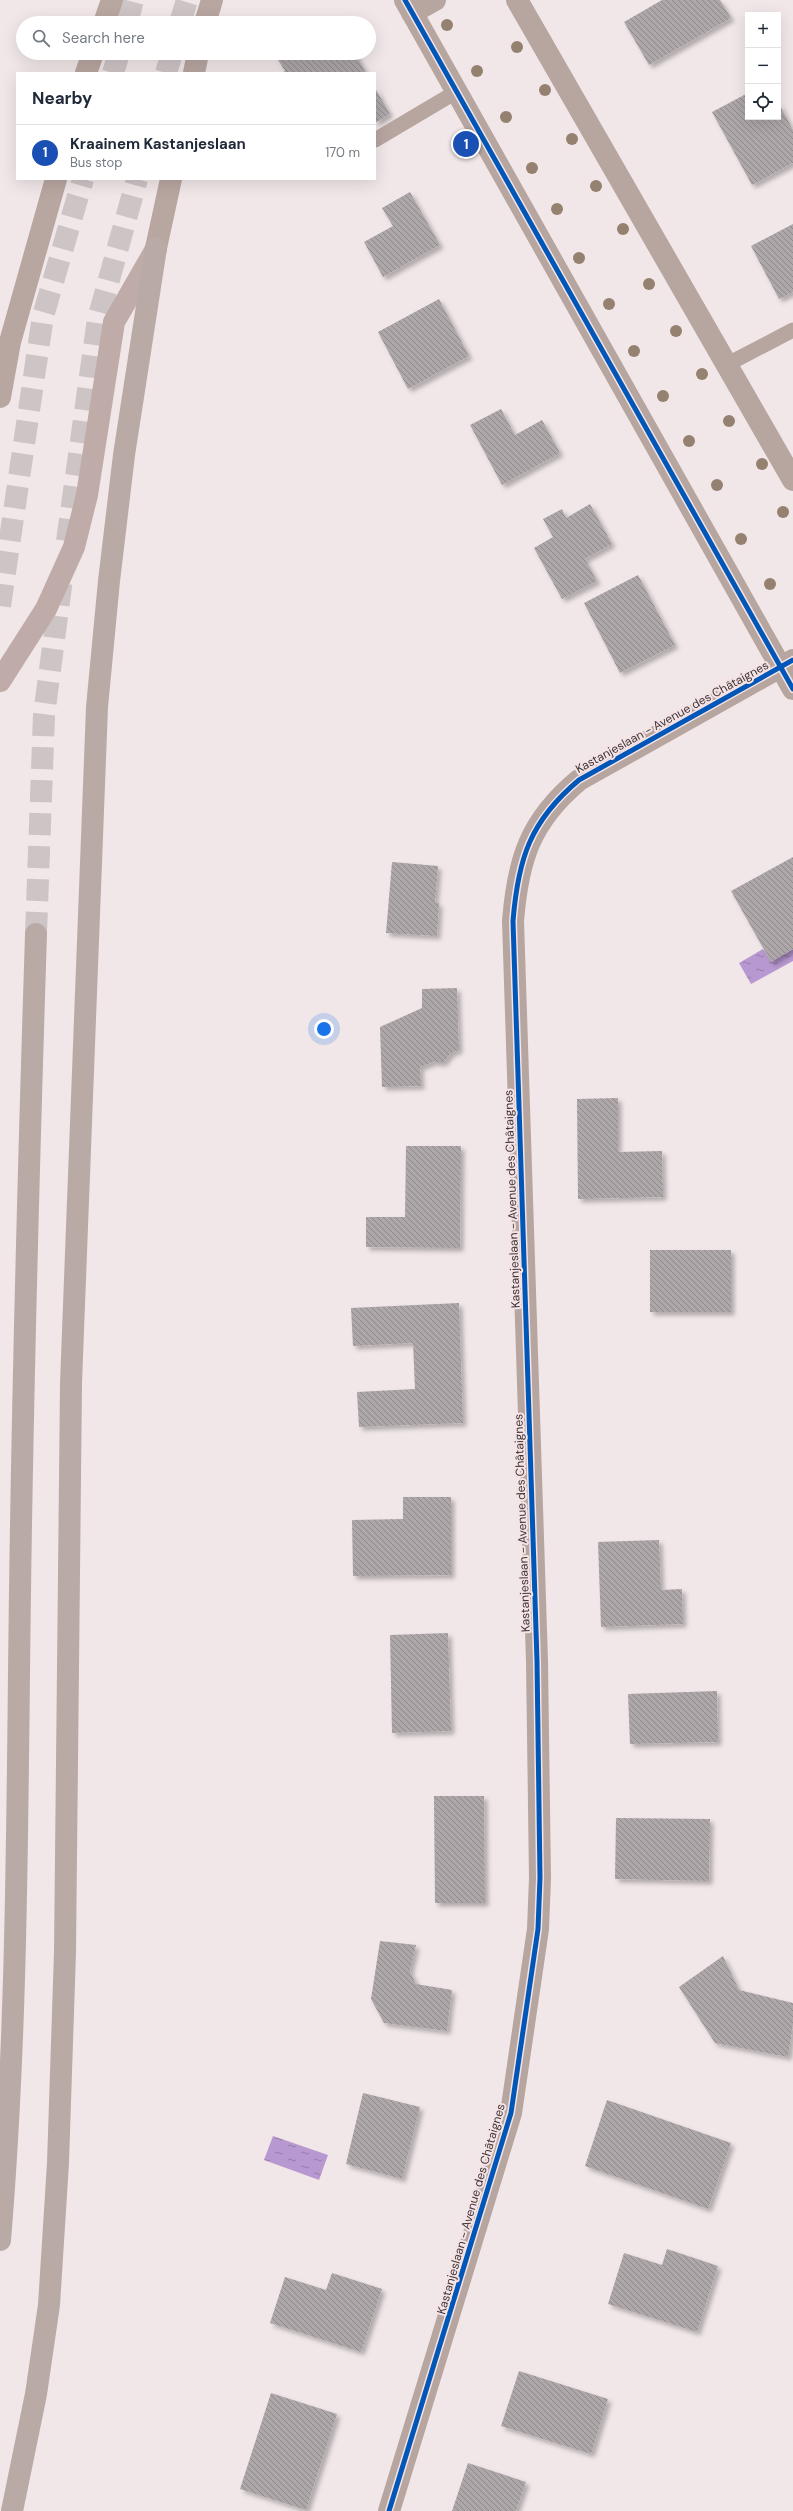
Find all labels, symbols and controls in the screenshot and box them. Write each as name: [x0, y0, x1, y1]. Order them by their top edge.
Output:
map controls: [745, 12, 781, 120]
button: +: [745, 12, 781, 48]
search box: [16, 16, 376, 60]
icon: search: [30, 27, 52, 49]
text: Search here: [62, 28, 145, 48]
button: −: [745, 48, 781, 84]
button: locate: [745, 84, 781, 120]
text: Nearby: [32, 87, 92, 109]
pin: 1: [453, 129, 479, 159]
text: Kraainem Kastanjeslaan: [70, 134, 246, 154]
text: 1: [43, 144, 47, 161]
text: 170 m: [325, 144, 360, 161]
text: Bus stop: [70, 154, 122, 171]
street label: Kastanjeslaan - Avenue des Châtaignes: [573, 657, 771, 777]
your location: [314, 1019, 334, 1039]
street label: Kastanjeslaan - Avenue des Châtaignes: [500, 1090, 524, 1308]
street label: Kastanjeslaan - Avenue des Châtaignes: [510, 1414, 534, 1632]
street label: Kastanjeslaan - Avenue des Châtaignes: [433, 2102, 509, 2316]

